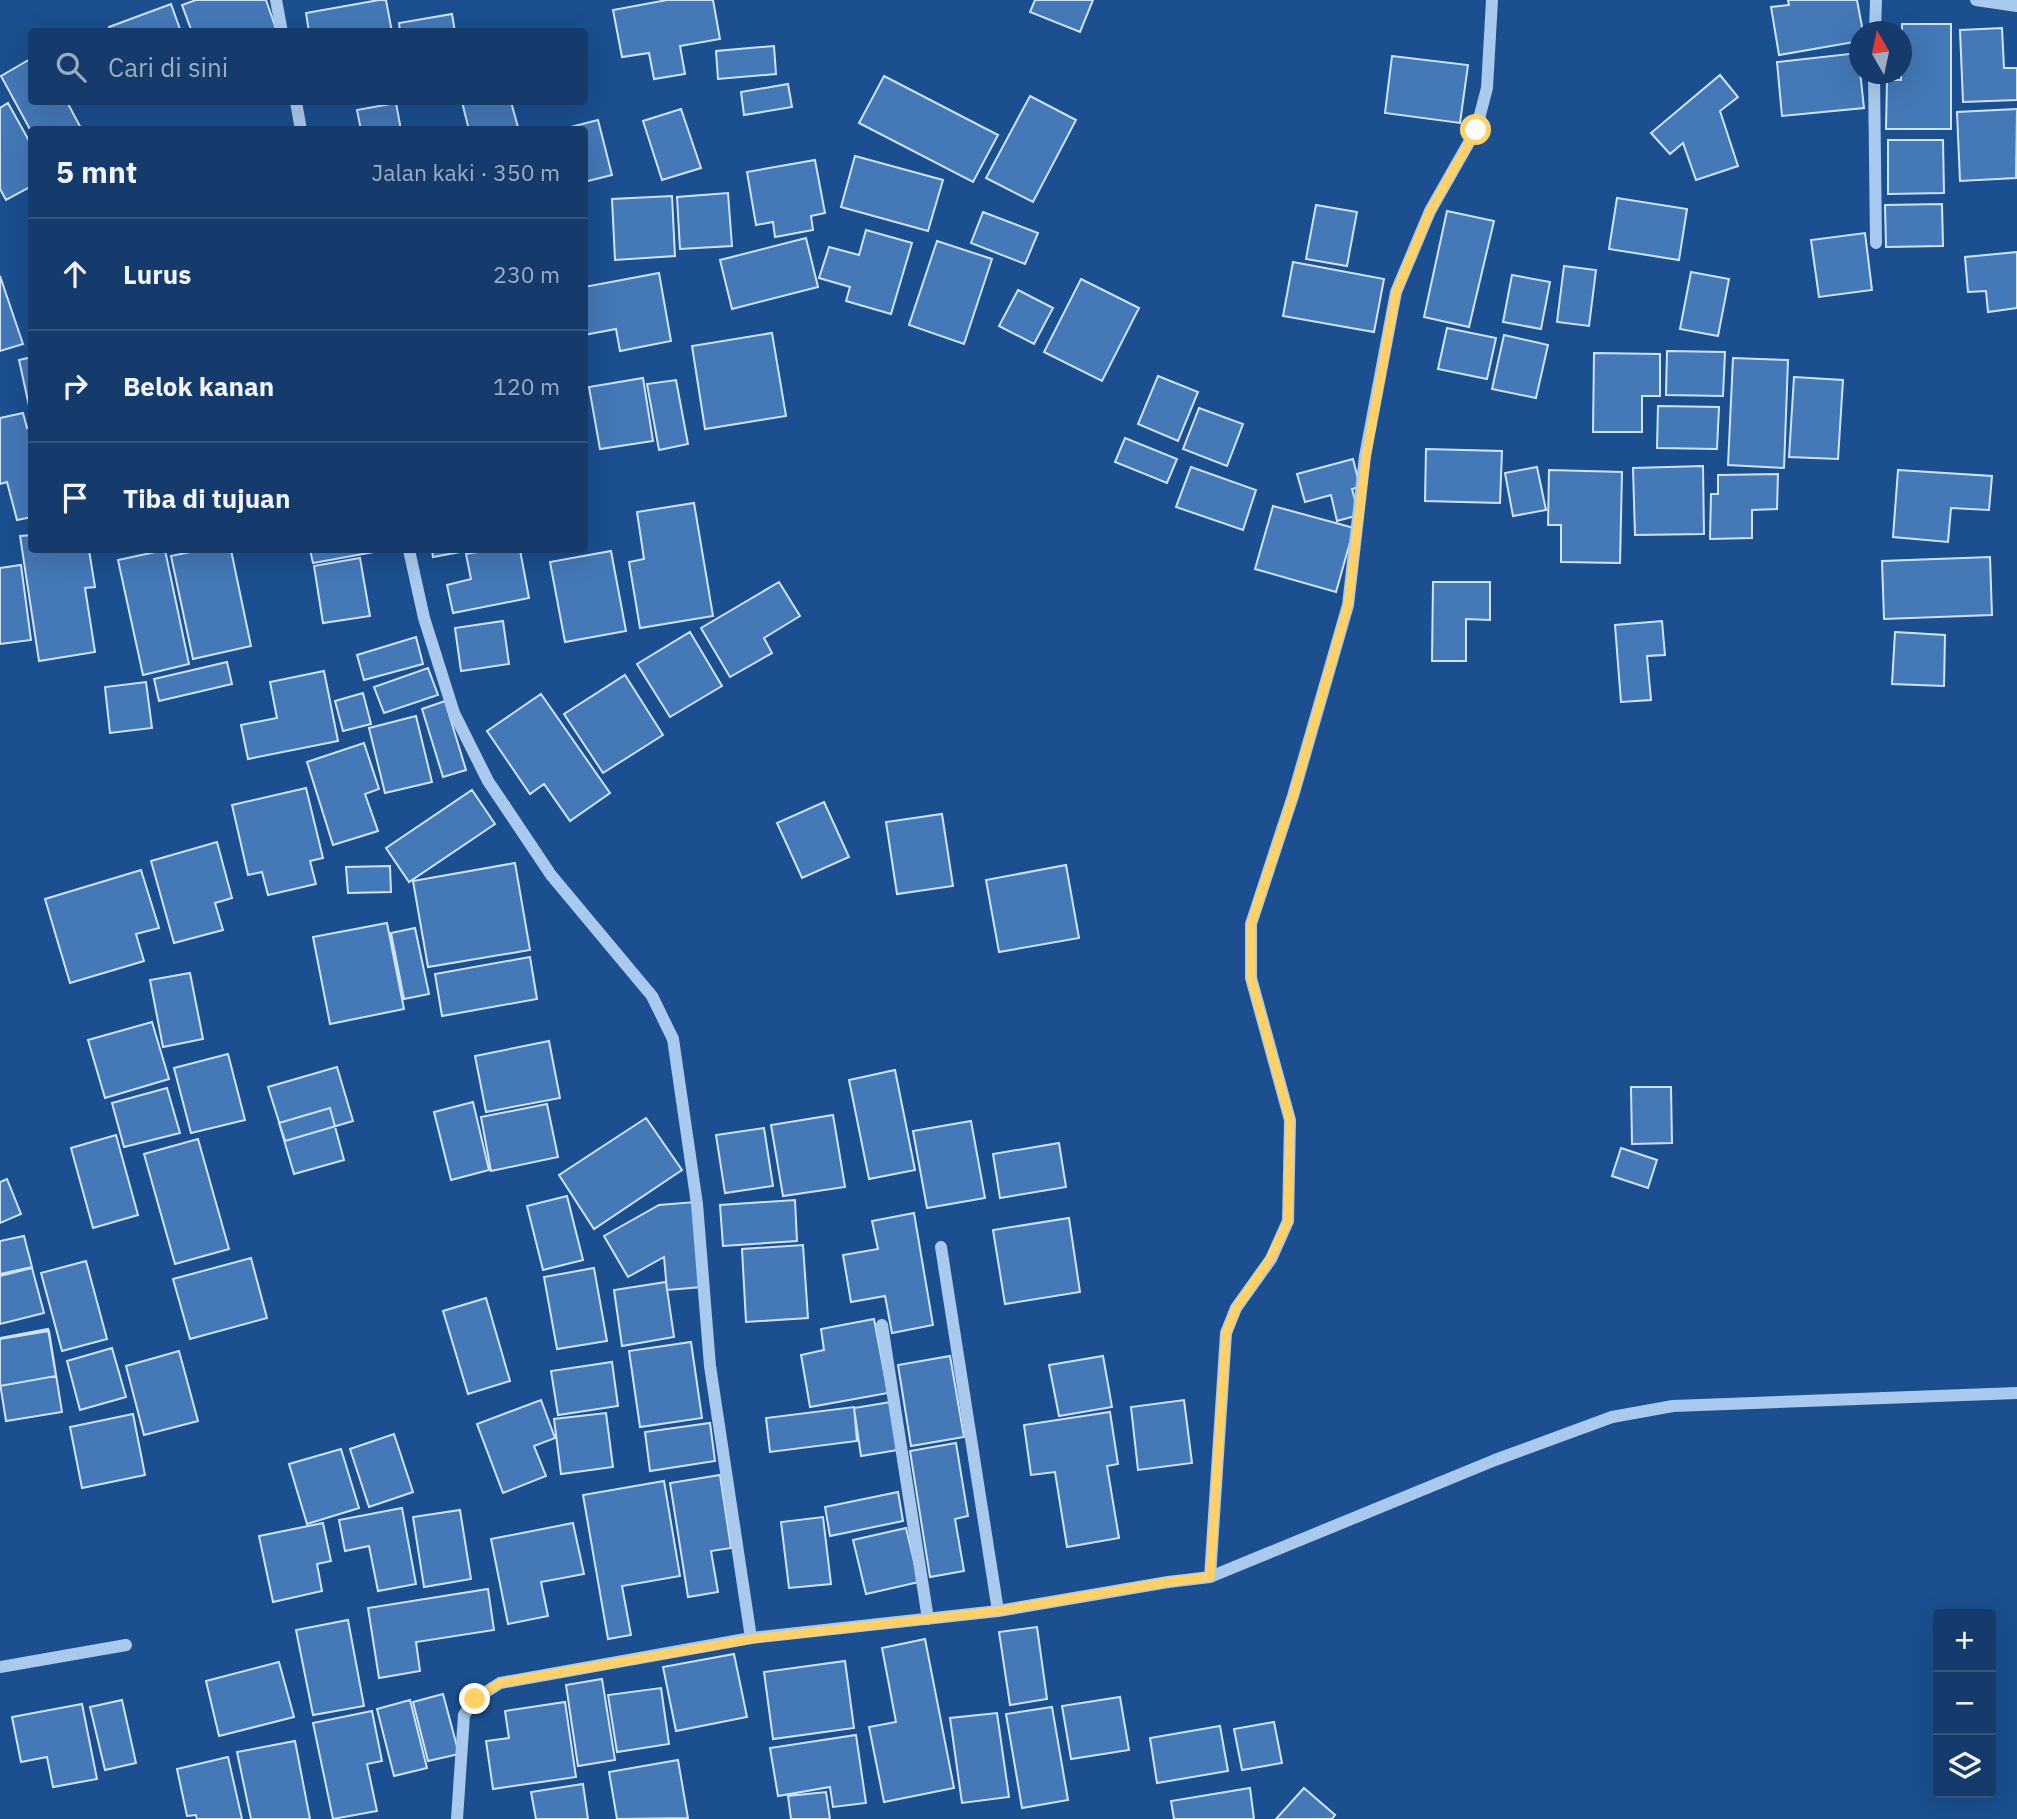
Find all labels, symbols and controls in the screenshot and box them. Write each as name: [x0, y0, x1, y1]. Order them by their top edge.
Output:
north arrow: [1849, 21, 1912, 84]
search box: [28, 28, 588, 105]
icon: search: [52, 48, 90, 86]
text: Cari di sini: [108, 50, 228, 84]
route start: [1460, 114, 1491, 145]
text: 5 mnt: [56, 152, 137, 191]
text: Jalan kaki · 350 m: [372, 157, 560, 187]
icon: ahead: [56, 255, 94, 293]
text: Lurus: [123, 257, 191, 291]
text: 230 m: [493, 259, 560, 289]
icon: right: [56, 367, 94, 405]
text: Belok kanan: [123, 369, 274, 403]
text: 120 m: [493, 371, 560, 401]
icon: arrive: [56, 479, 94, 517]
text: Tiba di tujuan: [123, 481, 290, 515]
map controls: [1933, 1609, 1996, 1798]
button: +: [1933, 1609, 1996, 1672]
button: −: [1933, 1672, 1996, 1735]
route end: [459, 1683, 490, 1714]
button: layers: [1933, 1735, 1996, 1798]

